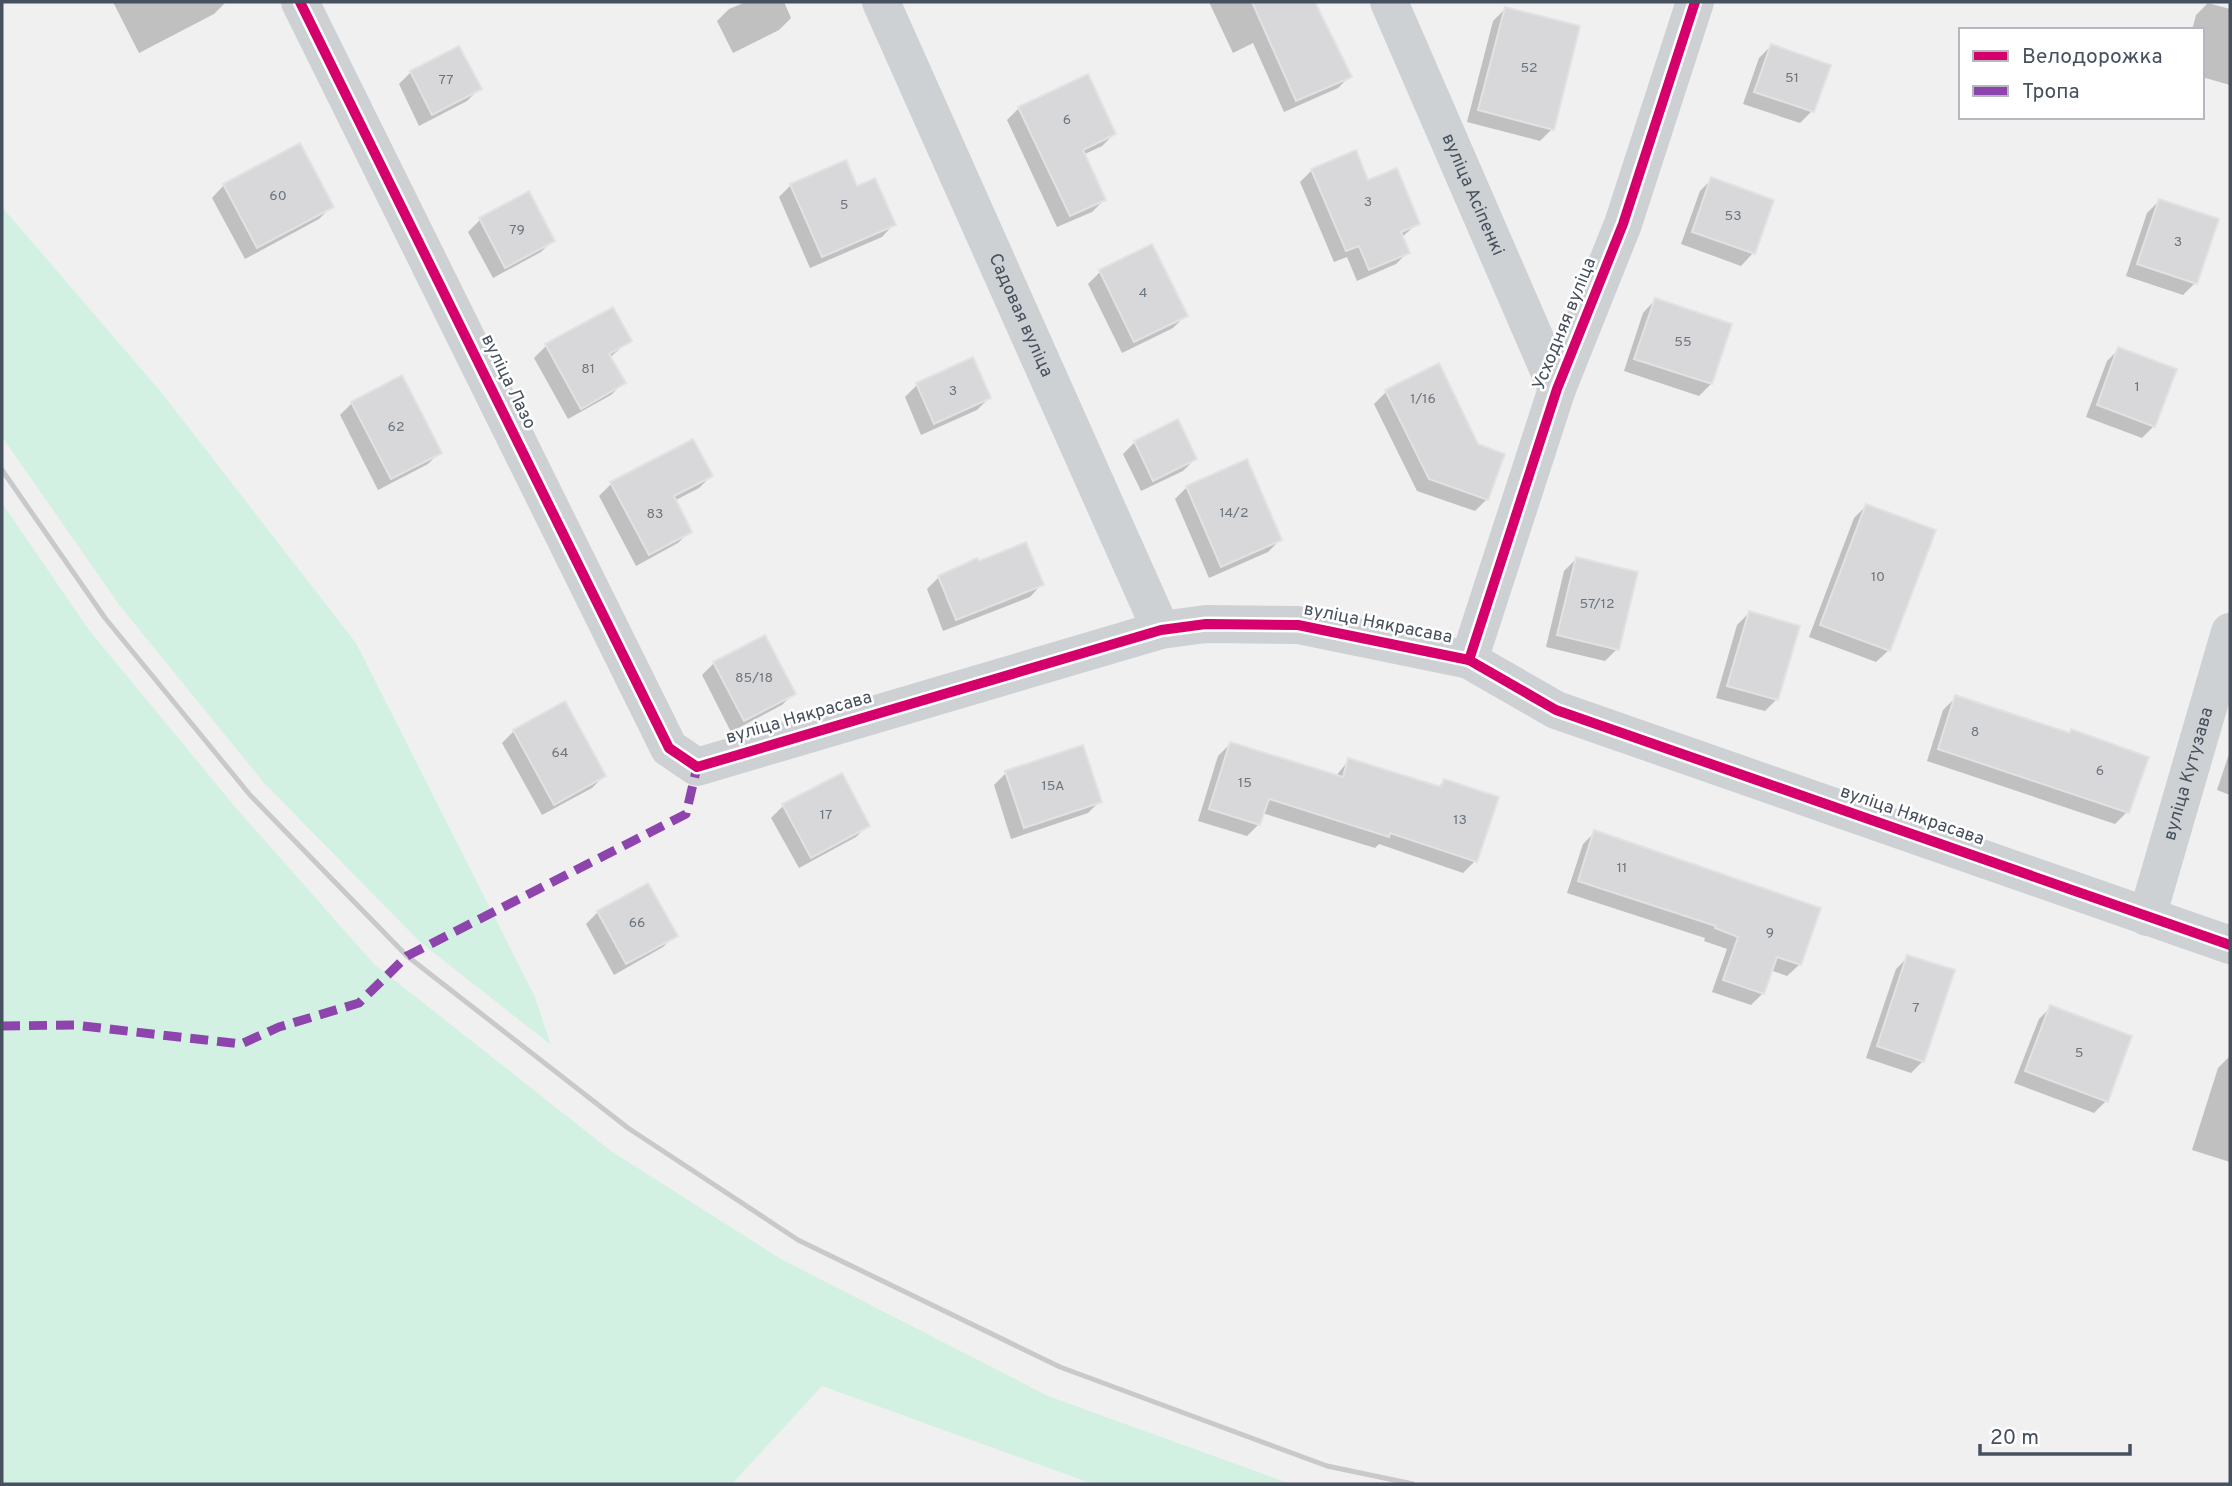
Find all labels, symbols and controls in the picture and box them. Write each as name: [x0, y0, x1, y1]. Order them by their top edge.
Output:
legend: [1959, 28, 2204, 119]
text: Велодорожка: [2022, 44, 2162, 71]
house number: 52: [1520, 60, 1538, 77]
house number: 51: [1785, 70, 1799, 87]
house number: 77: [438, 72, 454, 89]
text: Тропа: [2022, 79, 2080, 106]
house number: 6: [1063, 112, 1071, 129]
street label: вуліца Асіпенкі: [1436, 130, 1509, 259]
house number: 60: [269, 188, 287, 205]
house number: 3: [1364, 194, 1372, 211]
house number: 5: [840, 197, 848, 214]
house number: 53: [1724, 208, 1742, 225]
house number: 79: [509, 222, 525, 239]
house number: 3: [2174, 234, 2182, 251]
street label: Садовая вуліца: [983, 250, 1058, 381]
street label: Усходняя вуліца: [1528, 254, 1602, 394]
house number: 4: [1139, 285, 1147, 302]
street label: вуліца Лазо: [475, 331, 541, 433]
house number: 55: [1674, 334, 1692, 351]
house number: 81: [581, 361, 595, 378]
house number: 1: [2134, 379, 2140, 396]
house number: 3: [949, 383, 957, 400]
house number: 1/16: [1410, 391, 1436, 408]
house number: 62: [388, 419, 404, 436]
house number: 14/2: [1219, 505, 1249, 522]
house number: 83: [647, 506, 663, 523]
house number: 10: [1871, 569, 1885, 586]
house number: 57/12: [1580, 596, 1614, 613]
street label: вуліца Някрасава: [1302, 598, 1454, 650]
house number: 85/18: [735, 670, 773, 687]
street label: вуліца Някрасава: [723, 686, 875, 750]
street label: вуліца Кутузава: [2158, 704, 2219, 843]
house number: 8: [1971, 724, 1979, 741]
house number: 64: [551, 745, 569, 762]
house number: 6: [2096, 763, 2104, 780]
house number: 15: [1238, 775, 1252, 792]
house number: 15А: [1041, 778, 1065, 795]
street label: вуліца Някрасава: [1837, 781, 1987, 851]
house number: 17: [820, 807, 832, 824]
house number: 13: [1453, 812, 1467, 829]
house number: 11: [1617, 860, 1627, 877]
house number: 66: [629, 915, 645, 932]
house number: 9: [1766, 925, 1774, 942]
house number: 7: [1912, 1000, 1920, 1017]
house number: 5: [2075, 1045, 2083, 1062]
scale bar: [1980, 1412, 2130, 1456]
text: 20 m: [1990, 1425, 2039, 1452]

